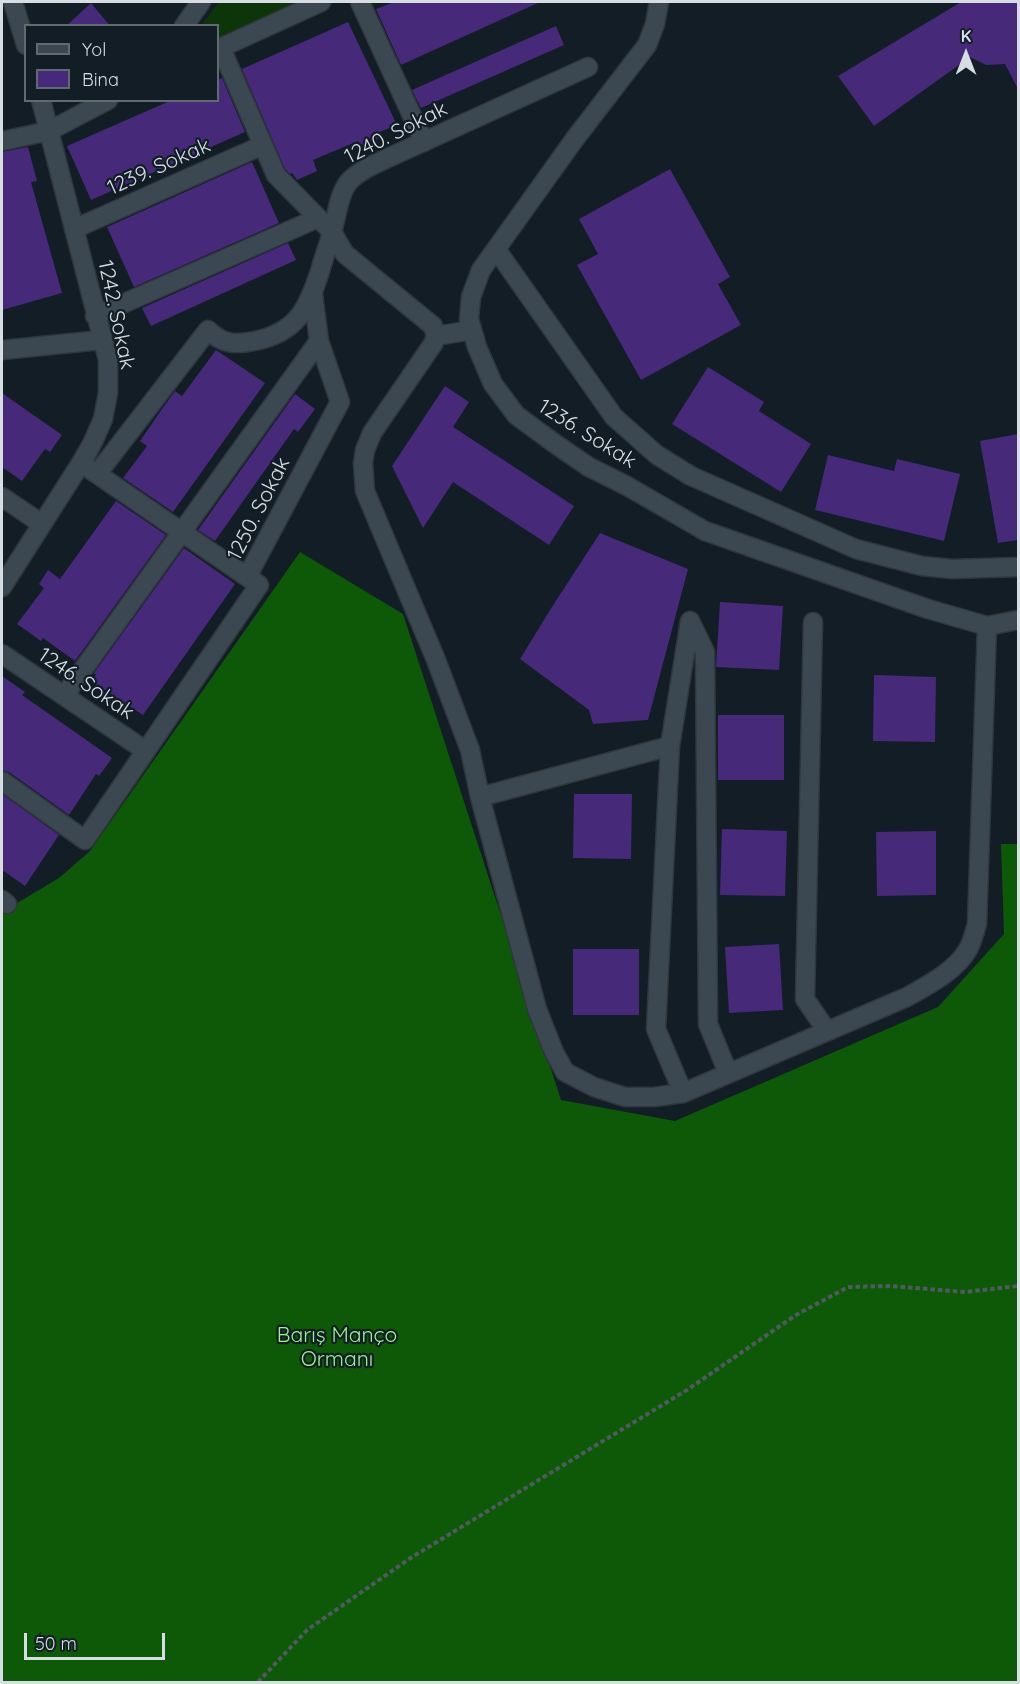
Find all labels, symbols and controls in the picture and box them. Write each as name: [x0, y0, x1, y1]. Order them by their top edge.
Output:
legend: [24, 24, 219, 102]
north arrow: [936, 24, 996, 84]
text: K: [961, 26, 971, 46]
text: Yol: [82, 38, 106, 61]
text: Bina: [82, 68, 119, 91]
street label: 1240. Sokak: [340, 96, 452, 170]
street label: 1239. Sokak: [103, 133, 215, 201]
street label: 1242. Sokak: [92, 258, 140, 372]
street label: 1236. Sokak: [533, 394, 641, 474]
street label: 1250. Sokak: [222, 453, 296, 565]
street label: 1246. Sokak: [33, 643, 139, 725]
park label: Barış Manço Ormanı: [277, 1323, 397, 1373]
scale bar: [27, 1621, 168, 1659]
text: 50 m: [35, 1632, 77, 1655]

